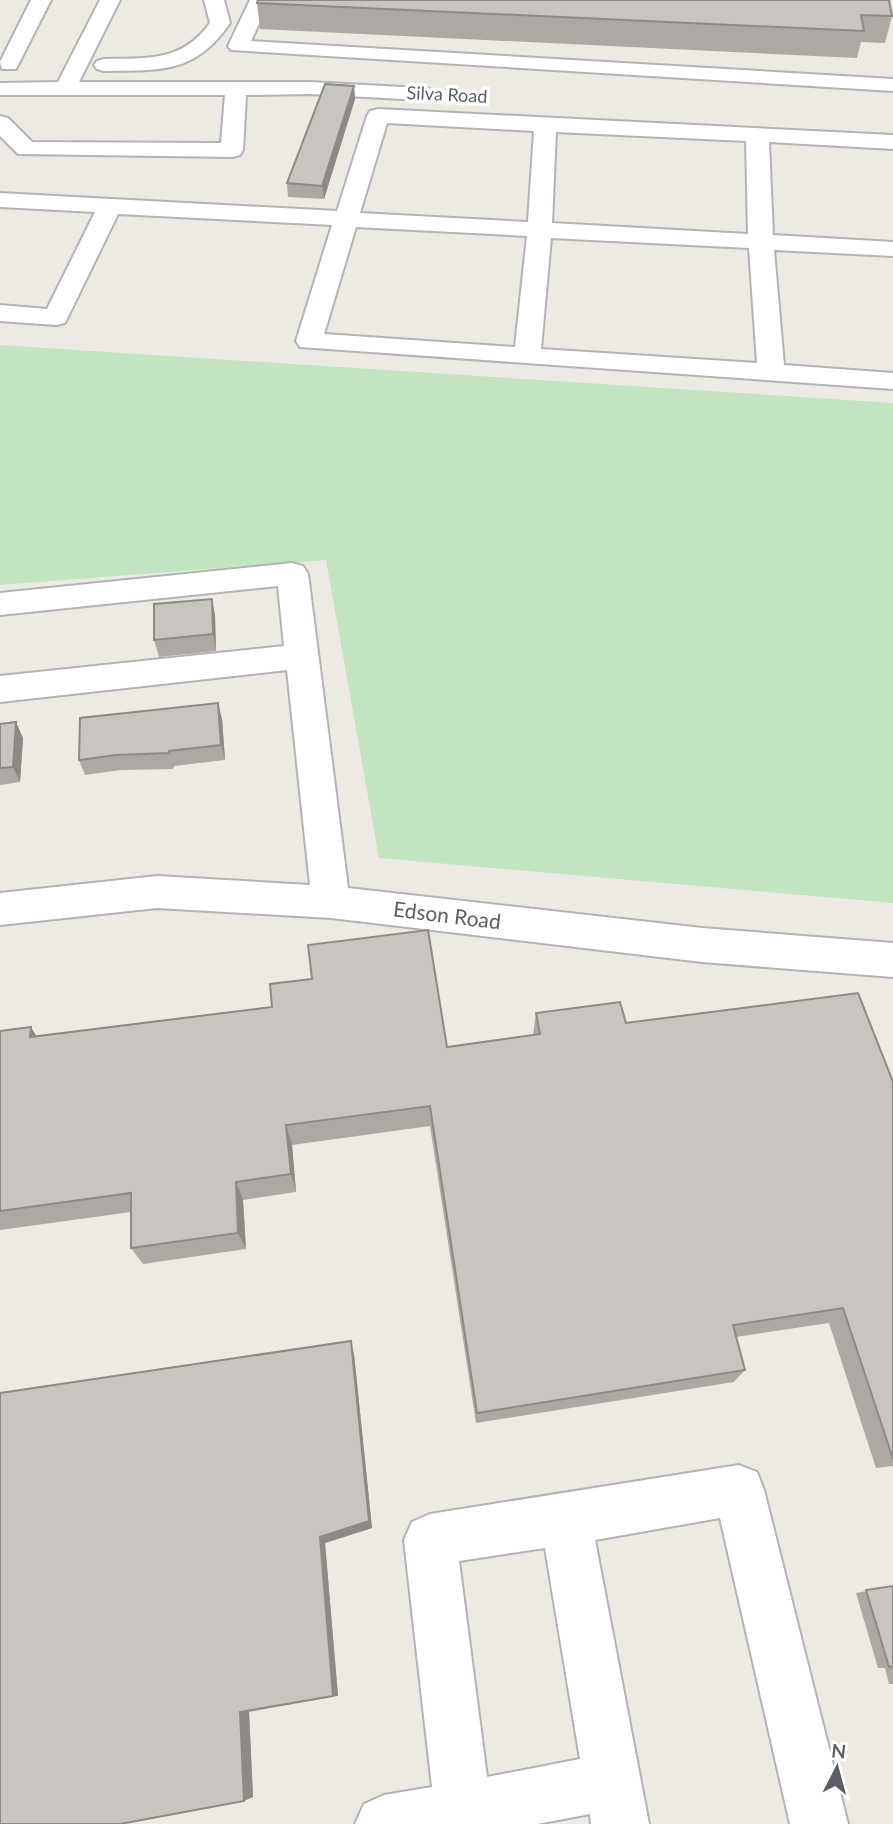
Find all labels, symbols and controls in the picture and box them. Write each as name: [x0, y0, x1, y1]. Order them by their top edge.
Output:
street label: Silva Road: [406, 81, 488, 107]
street label: Edson Road: [392, 896, 502, 934]
north arrow: [802, 1733, 872, 1803]
text: N: [830, 1738, 847, 1763]

